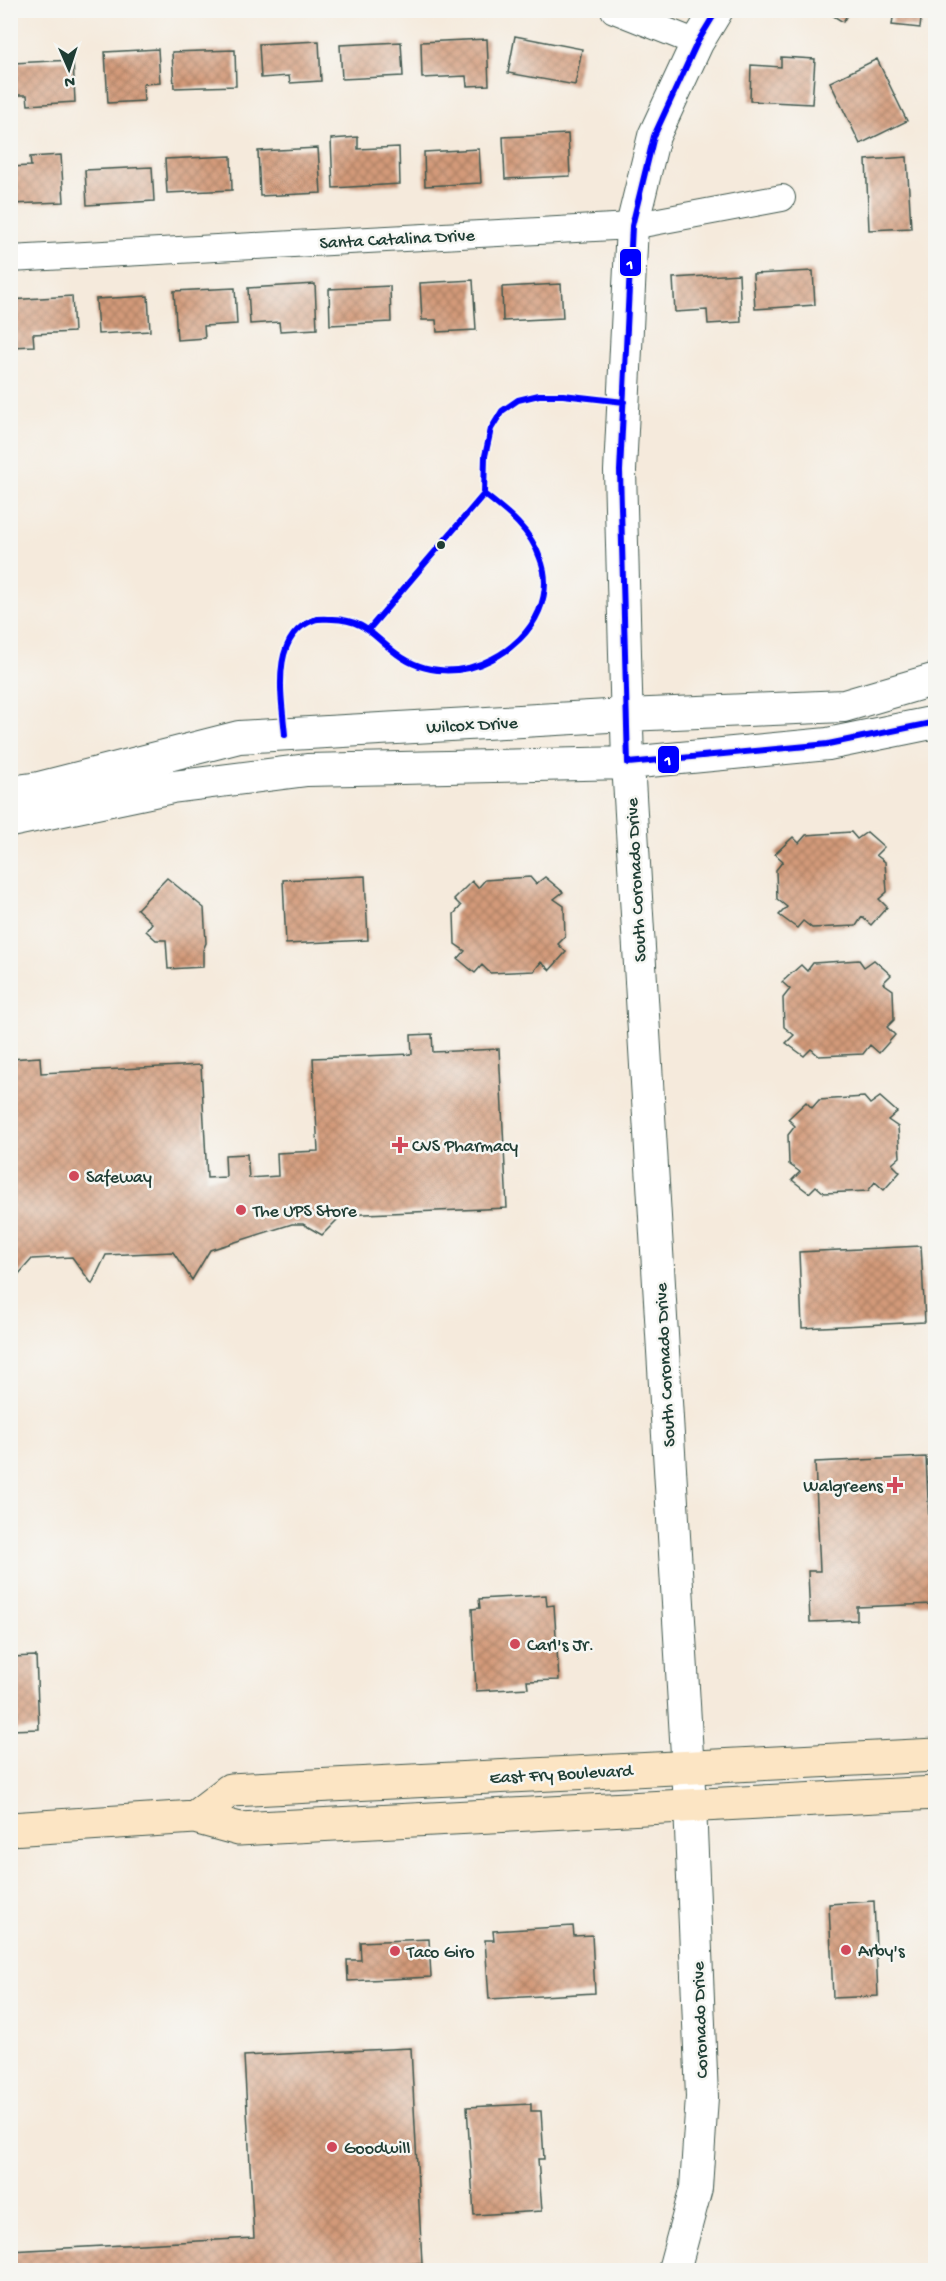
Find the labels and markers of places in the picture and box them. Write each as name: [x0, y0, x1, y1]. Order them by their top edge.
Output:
unlabelled marker: [435, 539, 447, 551]
place label: CVS Pharmacy: [412, 1137, 518, 1158]
marker: CVS Pharmacy: [393, 1138, 407, 1152]
place label: Safeway: [86, 1168, 152, 1189]
marker: Safeway: [67, 1169, 81, 1183]
place label: The UPS Store: [252, 1202, 357, 1223]
marker: The UPS Store: [234, 1203, 248, 1217]
place label: Walgreens: [803, 1477, 884, 1498]
marker: Walgreens: [888, 1478, 902, 1492]
place label: Carl's Jr.: [527, 1636, 594, 1657]
marker: Carl's Jr.: [508, 1637, 522, 1651]
place label: Arby's: [858, 1942, 906, 1963]
place label: Taco Giro: [406, 1943, 475, 1964]
marker: Arby's: [839, 1943, 853, 1957]
marker: Taco Giro: [388, 1944, 402, 1958]
place label: Goodwill: [344, 2139, 410, 2160]
marker: Goodwill: [325, 2140, 339, 2154]

